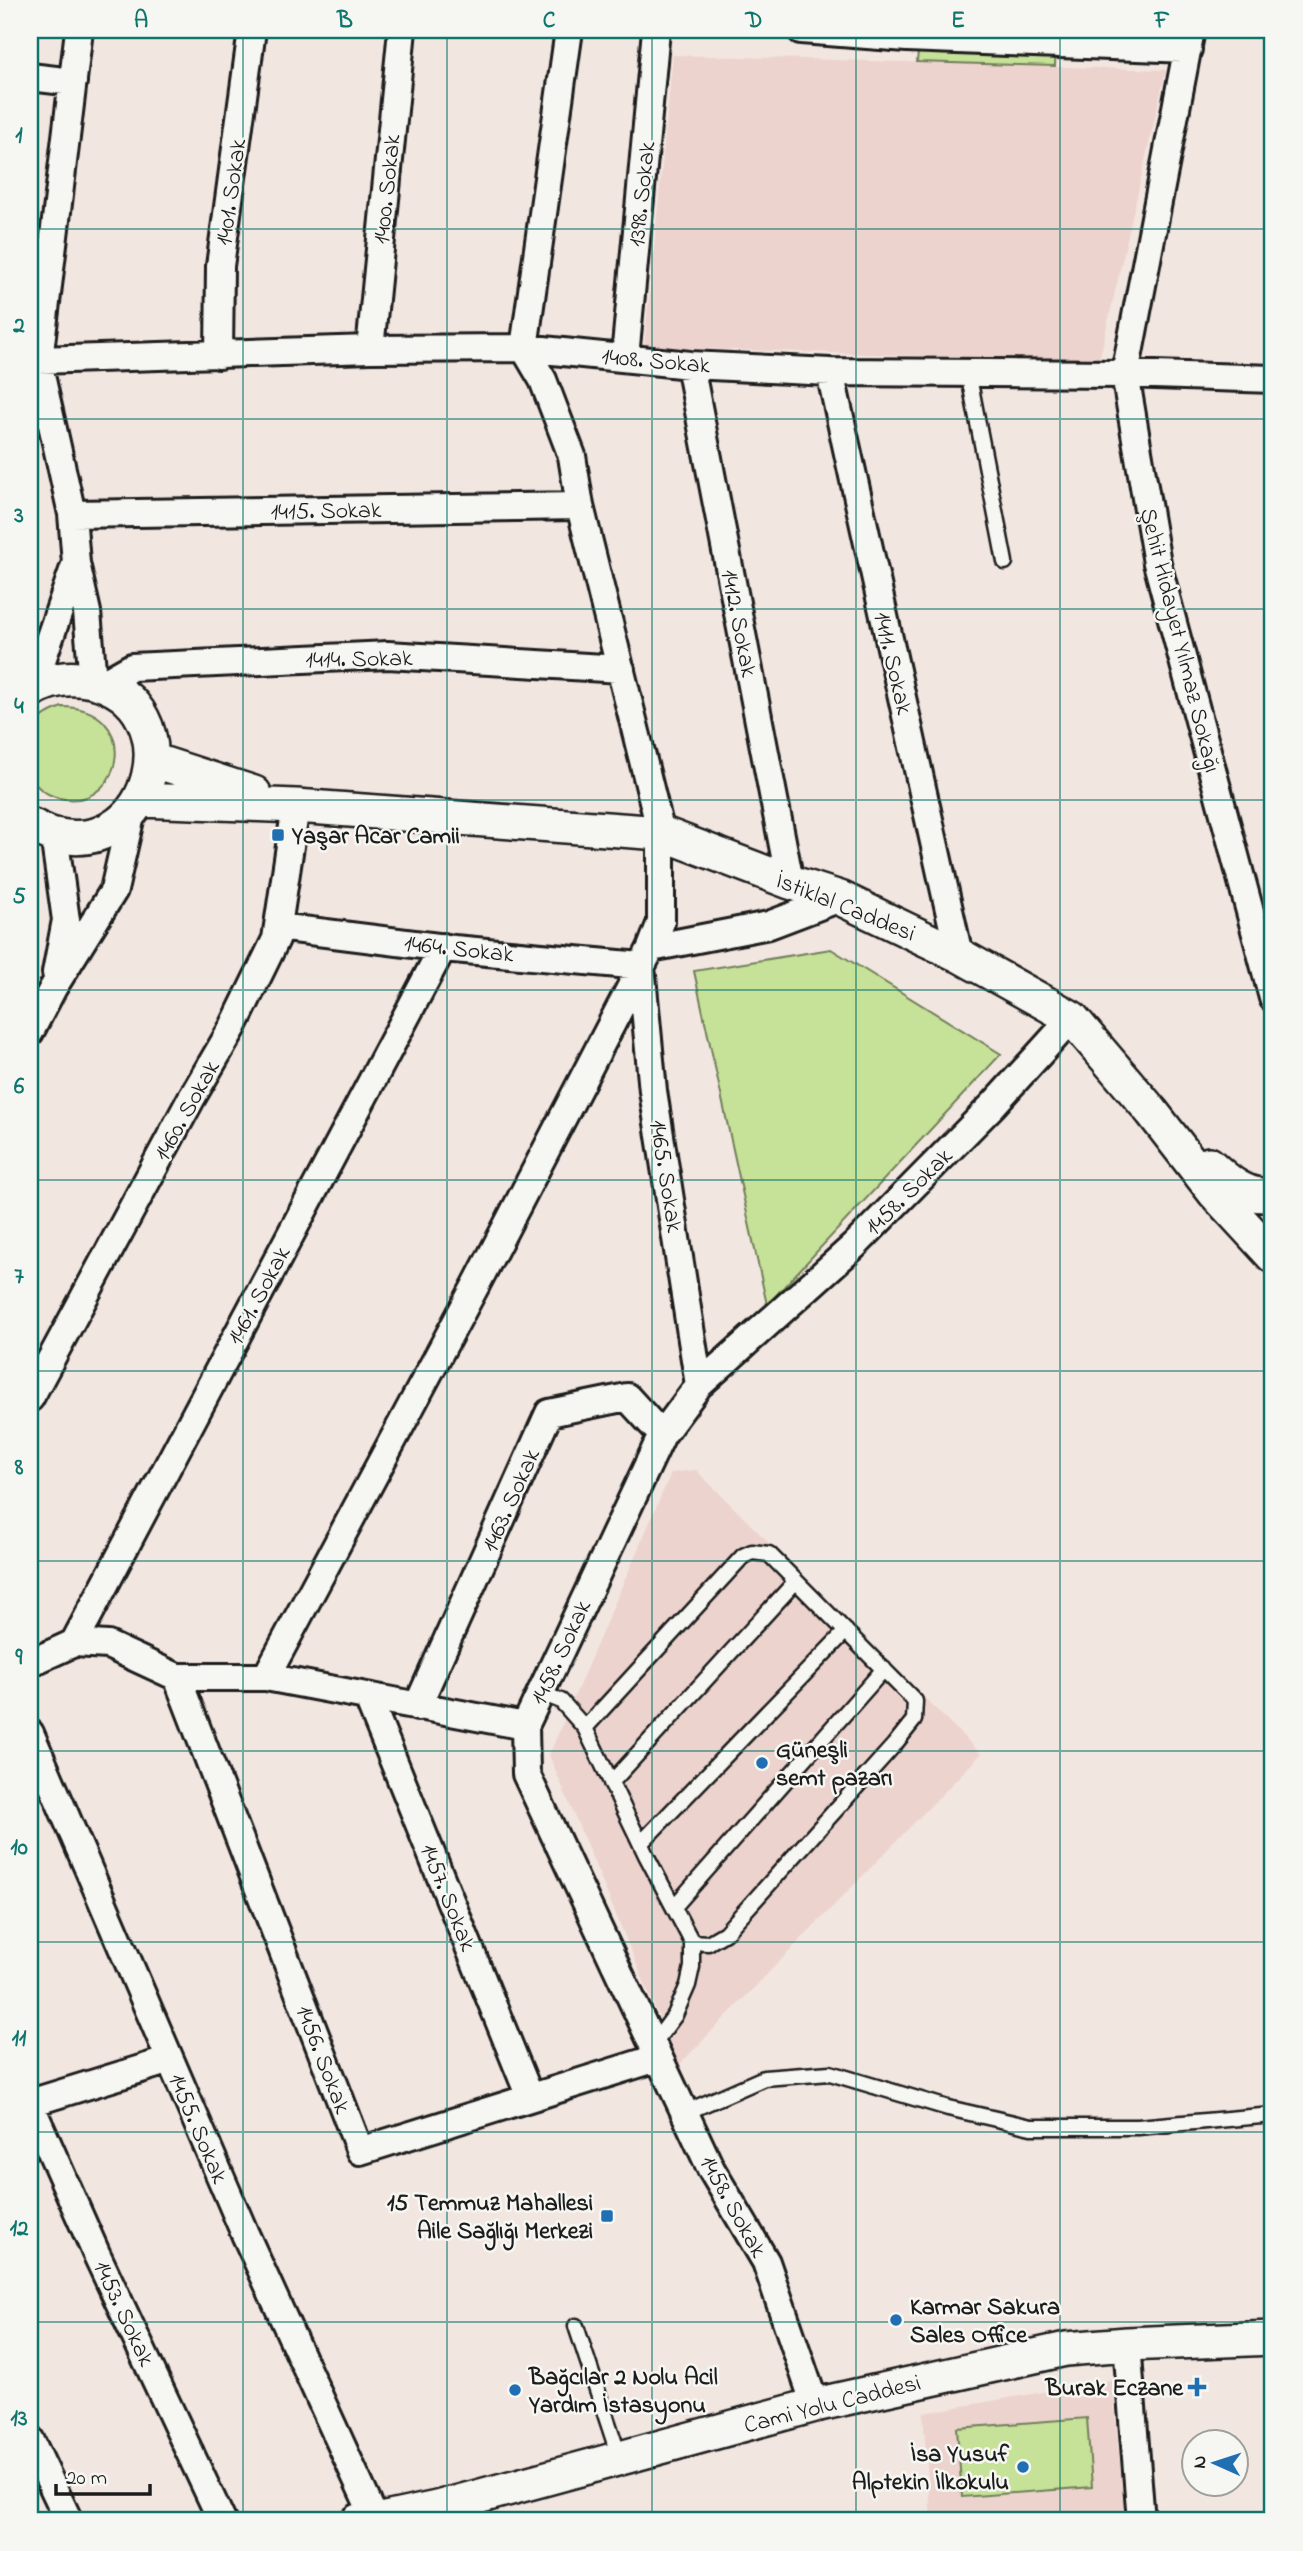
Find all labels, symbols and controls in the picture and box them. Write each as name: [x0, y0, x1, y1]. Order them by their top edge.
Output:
text: A: [134, 5, 148, 38]
text: B: [336, 5, 353, 38]
text: C: [543, 5, 556, 38]
text: D: [745, 5, 762, 38]
text: E: [951, 5, 965, 38]
text: F: [1154, 5, 1170, 38]
text: 1: [15, 120, 23, 153]
street label: 1400. Sokak: [365, 132, 412, 246]
street label: 1401. Sokak: [208, 136, 257, 248]
street label: 1398. Sokak: [621, 139, 666, 249]
text: 2: [12, 310, 25, 343]
street label: 1408. Sokak: [600, 340, 712, 385]
street label: 1415. Sokak: [270, 494, 382, 531]
text: 3: [13, 500, 24, 533]
street label: Şehit Hidayet Yılmaz Sokağı: [1128, 505, 1228, 777]
street label: 1412. Sokak: [710, 567, 765, 681]
street label: 1411. Sokak: [863, 609, 921, 719]
street label: 1414. Sokak: [305, 642, 413, 679]
text: 4: [14, 691, 24, 724]
place label: Yaşar Acar Camii: [291, 820, 460, 855]
marker: Yaşar Acar Camii: [270, 827, 286, 843]
street label: İstiklal Caddesi: [770, 864, 920, 952]
text: 5: [12, 881, 26, 914]
street label: 1464. Sokak: [402, 927, 516, 974]
street label: 1460. Sokak: [146, 1054, 231, 1168]
text: 6: [14, 1071, 25, 1104]
street label: 1465. Sokak: [638, 1117, 691, 1236]
street label: 1458. Sokak: [858, 1140, 962, 1245]
street label: 1461. Sokak: [219, 1240, 301, 1352]
text: 7: [14, 1261, 24, 1294]
street label: 1463. Sokak: [474, 1443, 551, 1558]
text: 8: [14, 1452, 24, 1485]
street label: 1458. Sokak: [523, 1594, 602, 1711]
text: 9: [15, 1642, 24, 1675]
place label: Güneşli semt pazarı: [776, 1734, 892, 1797]
marker: Güneşli semt pazarı: [754, 1755, 770, 1771]
text: 10: [10, 1832, 28, 1865]
street label: 1457. Sokak: [409, 1839, 484, 1957]
street label: 1456. Sokak: [285, 2000, 359, 2120]
text: 11: [12, 2023, 27, 2056]
street label: 1455. Sokak: [158, 2068, 236, 2190]
street label: 1458. Sokak: [689, 2150, 775, 2265]
place label: 15 Temmuz Mahallesi Aile Sağlığı Merkezi: [387, 2187, 593, 2251]
marker: 15 Temmuz Mahallesi Aile Sağlığı Merkezi: [599, 2208, 615, 2224]
text: 12: [10, 2213, 29, 2246]
street label: 1453. Sokak: [83, 2255, 163, 2373]
place label: Karmar Sakura Sales Office: [910, 2291, 1060, 2354]
marker: Karmar Sakura Sales Office: [888, 2312, 904, 2328]
place label: Bağcılar 2 Nolu Acil Yardım İstasyonu: [528, 2361, 718, 2425]
street label: Cami Yolu Caddesi: [740, 2367, 925, 2444]
place label: Burak Eczane: [1044, 2372, 1184, 2407]
marker: Burak Eczane: [1189, 2379, 1205, 2395]
marker: Bağcılar 2 Nolu Acil Yardım İstasyonu: [507, 2382, 523, 2398]
text: 13: [11, 2403, 28, 2436]
north arrow: [1180, 2428, 1250, 2498]
place label: İsa Yusuf Alptekin İlkokulu: [852, 2438, 1010, 2501]
scale bar: [56, 2453, 150, 2497]
text: N: [1187, 2455, 1214, 2469]
marker: İsa Yusuf Alptekin İlkokulu: [1015, 2459, 1031, 2475]
text: 20 m: [66, 2464, 107, 2494]

